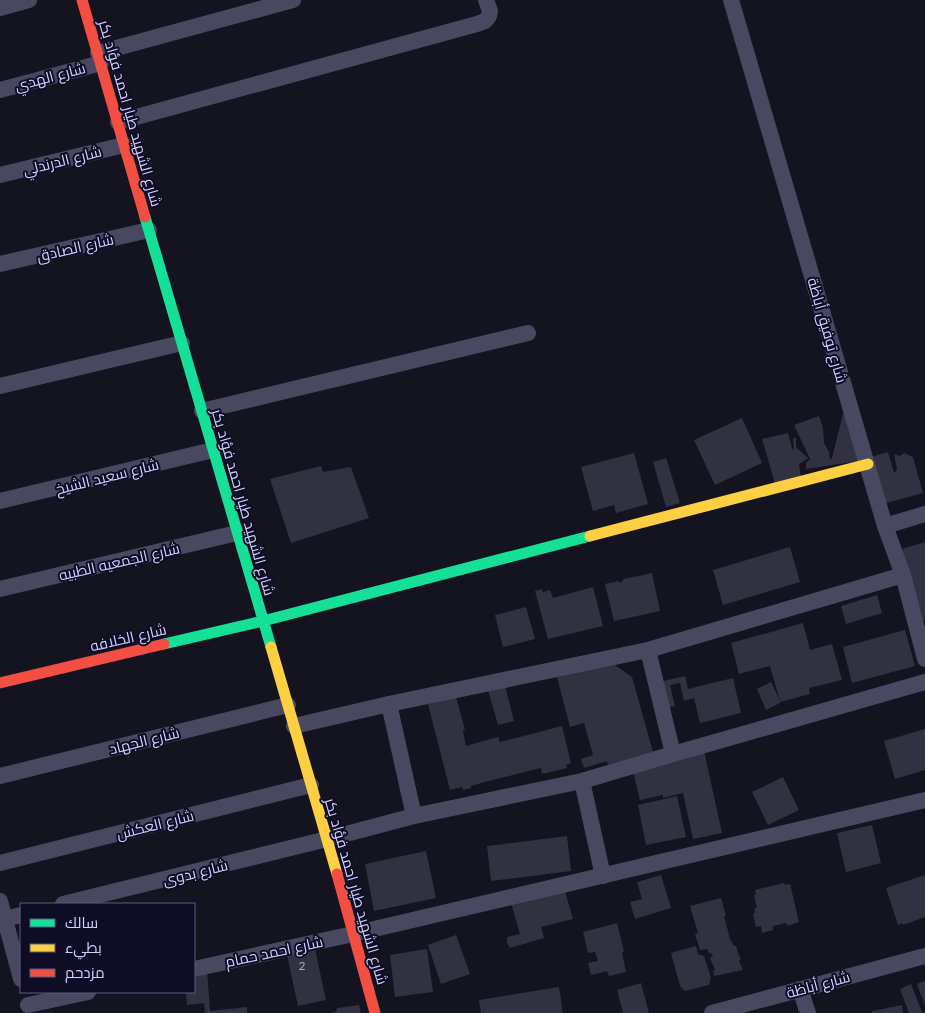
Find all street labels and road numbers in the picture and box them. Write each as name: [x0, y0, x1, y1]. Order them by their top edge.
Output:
street label: شارع الشهيد طيار احمد فؤاد بكر: [93, 17, 166, 209]
street label: شارع الهدي: [13, 58, 88, 98]
street label: شارع الدرندلي: [21, 142, 104, 182]
street label: شارع الصادق: [35, 229, 116, 268]
street label: شارع توفيق أباظة: [801, 275, 852, 386]
street label: شارع الشهيد طيار احمد فؤاد بكر: [206, 406, 279, 598]
street label: شارع سعيد الشيخ: [53, 454, 161, 500]
street label: شارع الجمعيه الطبيه: [57, 538, 182, 587]
street label: شارع الخلافه: [88, 619, 169, 657]
street label: شارع الجهاد: [107, 723, 182, 760]
street label: شارع الشهيد طيار احمد فؤاد بكر: [319, 795, 392, 987]
street label: شارع العكش: [114, 806, 196, 845]
street label: شارع بدوى: [161, 855, 230, 892]
street label: شارع احمد حمام: [223, 932, 325, 973]
street label: شارع أباظة: [784, 967, 853, 1004]

